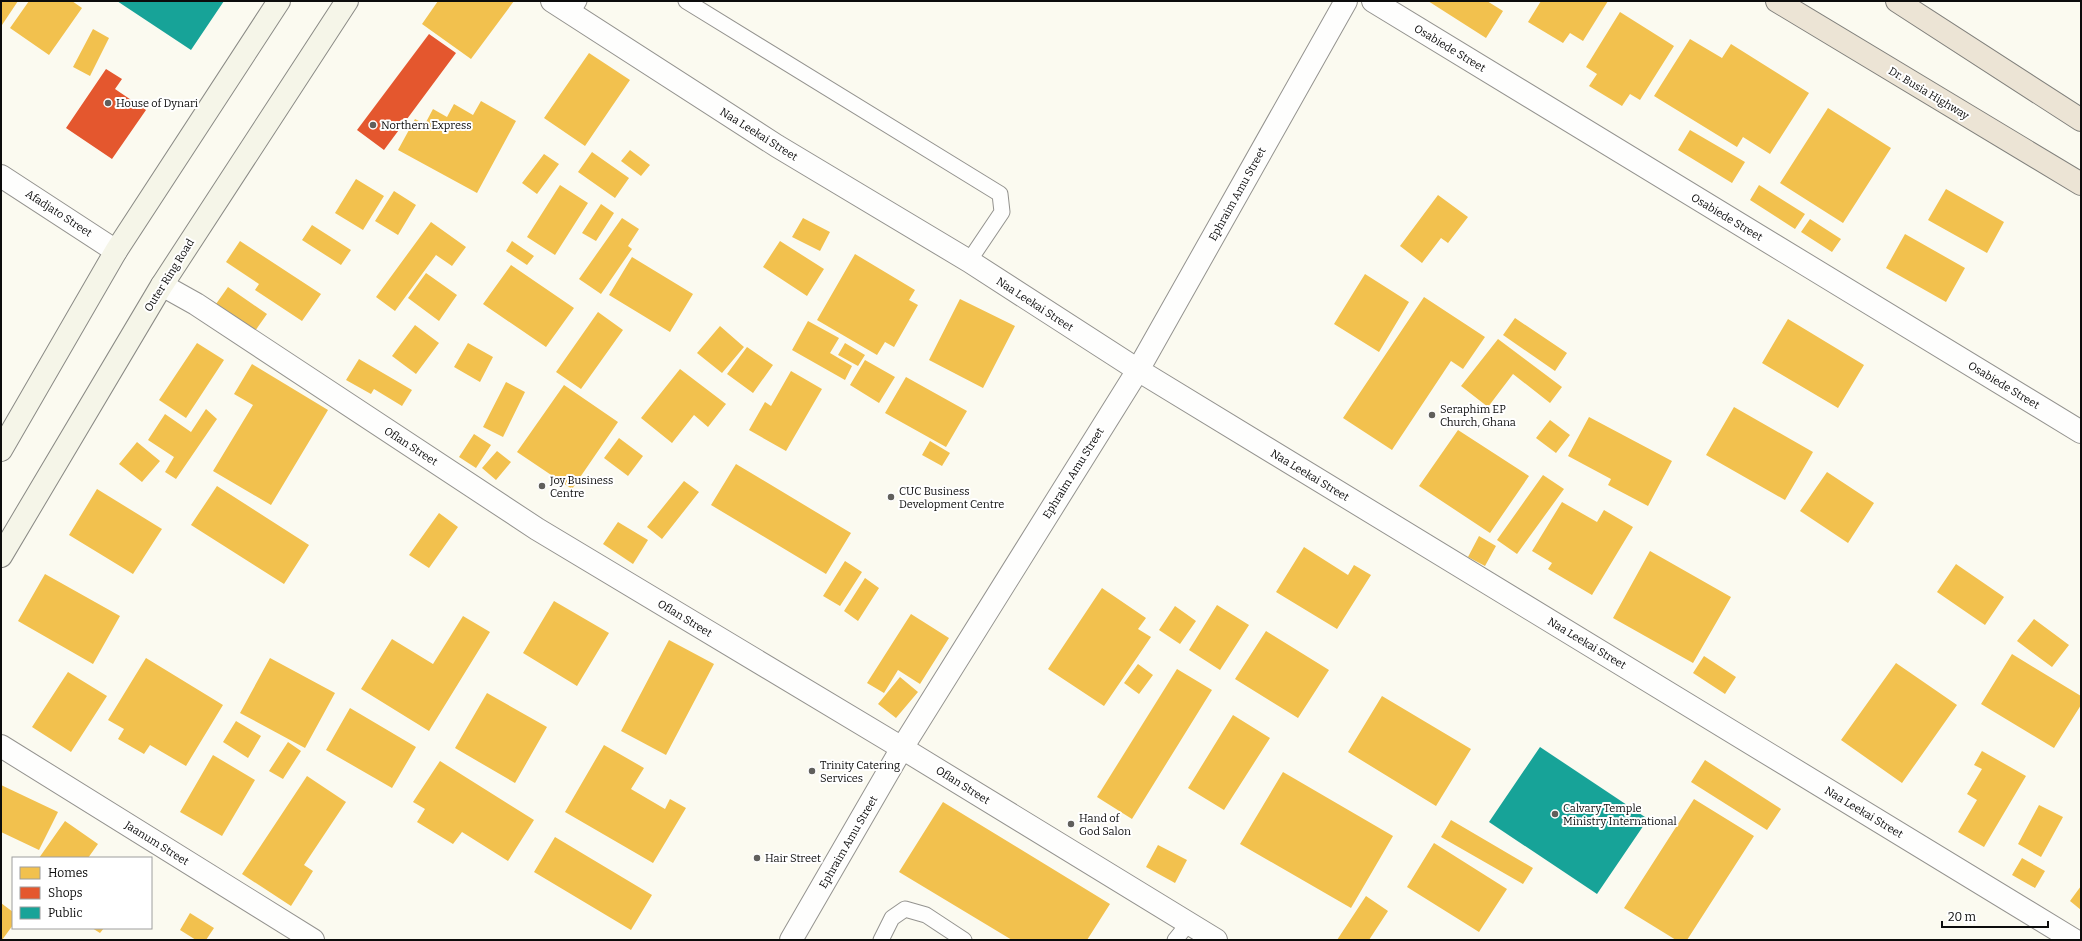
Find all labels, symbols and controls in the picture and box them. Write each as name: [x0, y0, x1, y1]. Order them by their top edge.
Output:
street label: Osabiede Street: [1412, 22, 1488, 75]
street label: Dr. Busia Highway: [1886, 64, 1971, 123]
place label: House of Dynari: [116, 97, 199, 110]
marker: House of Dynari: [103, 98, 113, 108]
street label: Naa Leekai Street: [717, 105, 800, 164]
place label: Northern Express: [381, 119, 471, 132]
marker: Northern Express: [368, 120, 378, 130]
street label: Ephraim Amu Street: [1206, 145, 1269, 243]
street label: Afadjato Street: [23, 187, 94, 240]
street label: Osabiede Street: [1689, 191, 1765, 244]
street label: Outer Ring Road: [142, 236, 197, 314]
street label: Naa Leekai Street: [994, 275, 1076, 334]
street label: Osabiede Street: [1966, 359, 2042, 412]
place label: Seraphim EP Church, Ghana: [1440, 403, 1516, 429]
marker: Seraphim EP Church, Ghana: [1427, 410, 1437, 420]
street label: Oflan Street: [382, 424, 440, 469]
street label: Ephraim Amu Street: [1040, 425, 1107, 521]
street label: Naa Leekai Street: [1268, 447, 1351, 504]
place label: Joy Business Centre: [549, 474, 613, 500]
marker: Joy Business Centre: [537, 481, 547, 491]
place label: CUC Business Development Centre: [899, 485, 1004, 511]
marker: CUC Business Development Centre: [886, 492, 896, 502]
street label: Oflan Street: [655, 597, 714, 640]
street label: Naa Leekai Street: [1545, 615, 1628, 672]
place label: Trinity Catering Services: [820, 759, 900, 785]
street label: Oflan Street: [933, 764, 992, 807]
marker: Trinity Catering Services: [807, 766, 817, 776]
street label: Naa Leekai Street: [1822, 784, 1905, 841]
street label: Ephraim Amu Street: [817, 794, 880, 891]
place label: Calvary Temple Ministry International: [1563, 802, 1677, 828]
marker: Calvary Temple Ministry International: [1550, 809, 1560, 819]
place label: Hand of God Salon: [1079, 812, 1131, 838]
street label: Jaanum Street: [121, 818, 191, 868]
marker: Hand of God Salon: [1066, 819, 1076, 829]
place label: Hair Street: [765, 852, 821, 865]
marker: Hair Street: [752, 853, 762, 863]
legend: [12, 857, 152, 929]
text: Homes: [48, 866, 88, 880]
text: Shops: [48, 886, 83, 900]
scale bar: [1942, 903, 2048, 929]
text: Public: [48, 906, 83, 920]
text: 20 m: [1948, 910, 1977, 924]

